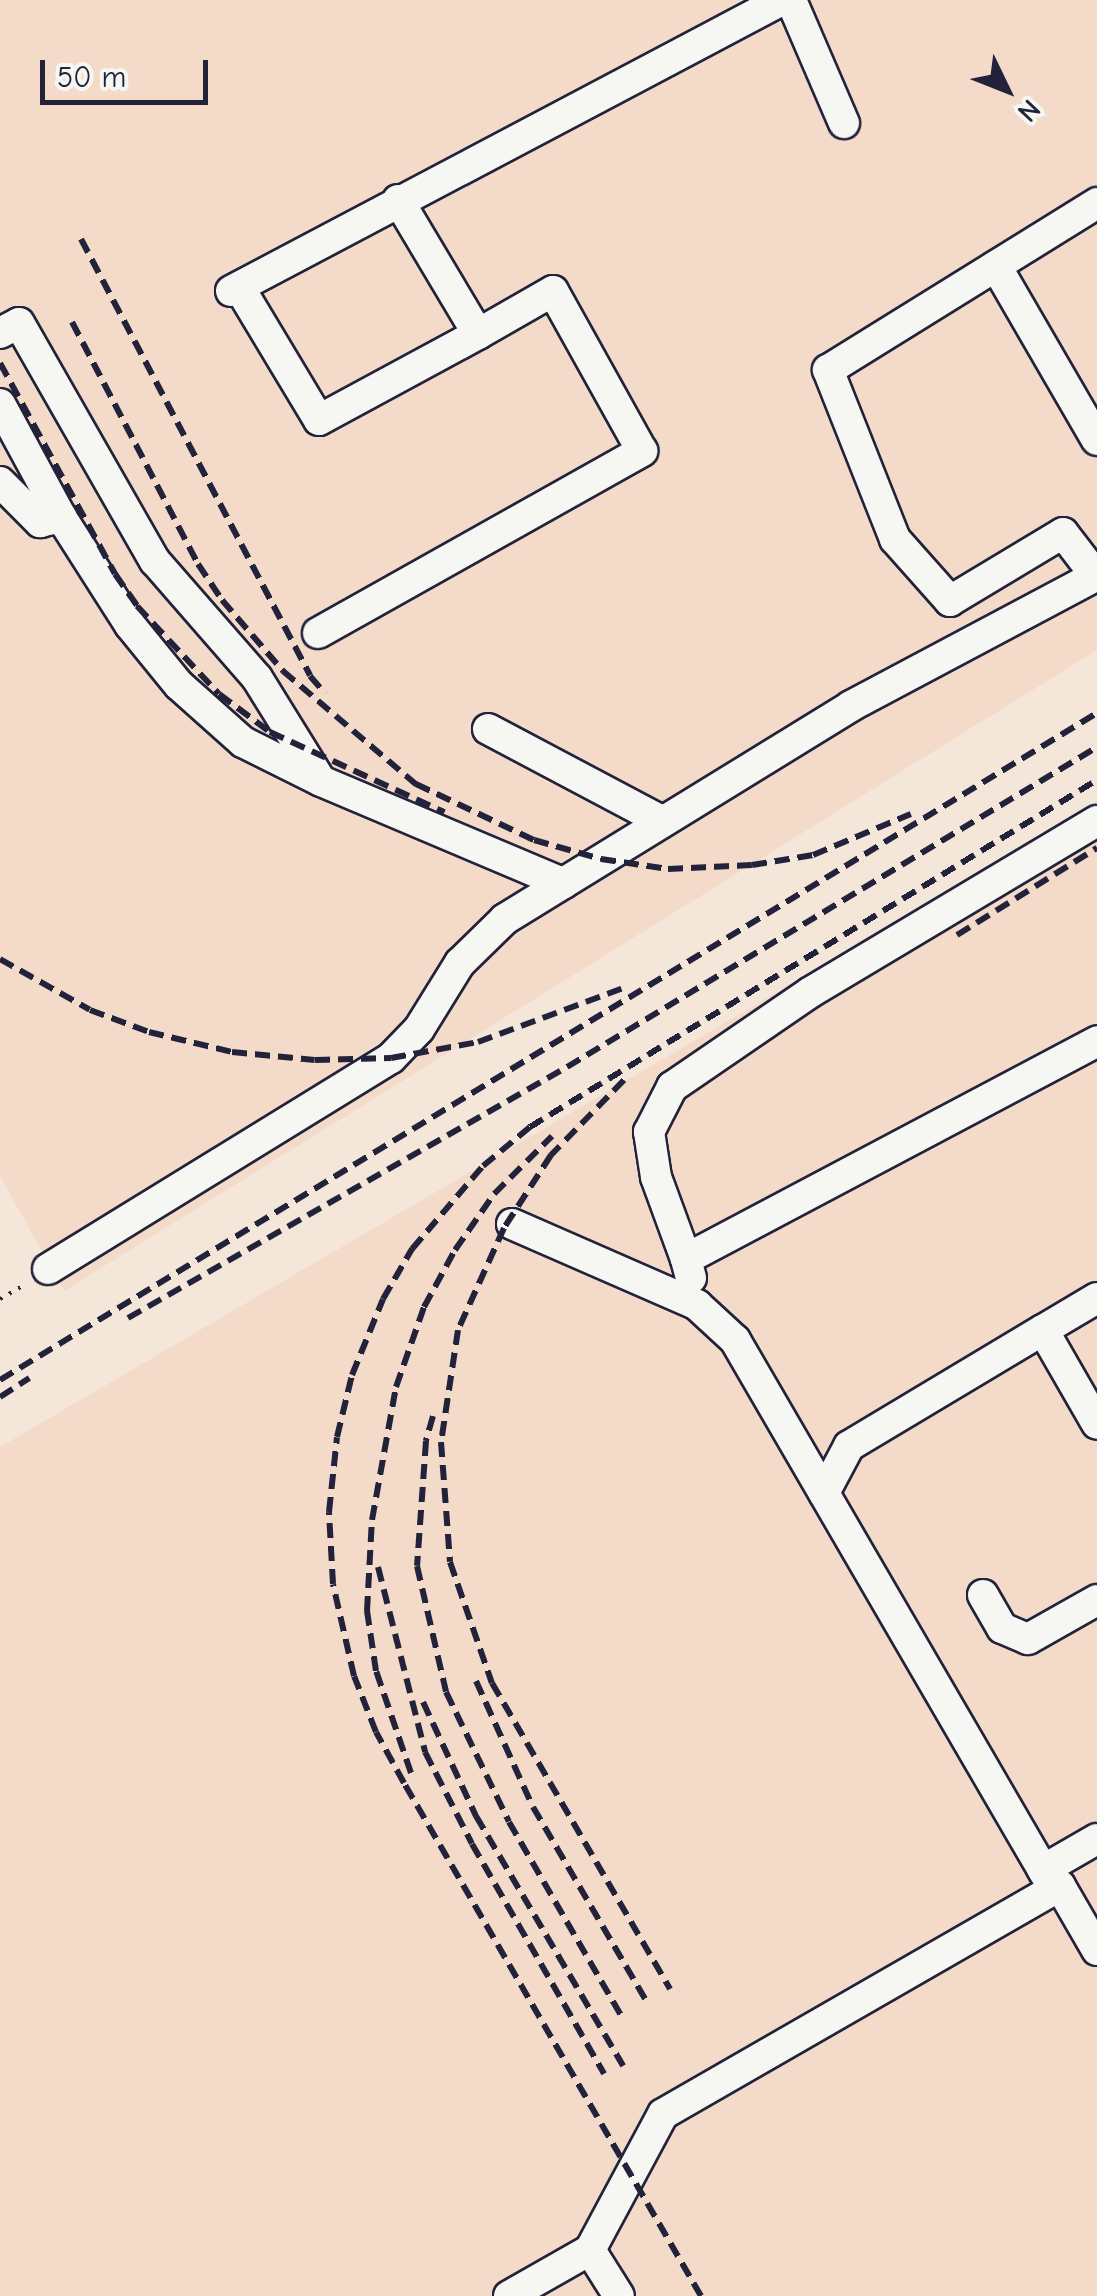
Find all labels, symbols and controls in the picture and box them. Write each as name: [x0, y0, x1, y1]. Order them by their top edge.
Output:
scale bar: [45, 40, 212, 102]
north arrow: [957, 40, 1057, 140]
text: 50 m: [57, 60, 126, 95]
text: N: [1011, 93, 1047, 128]

